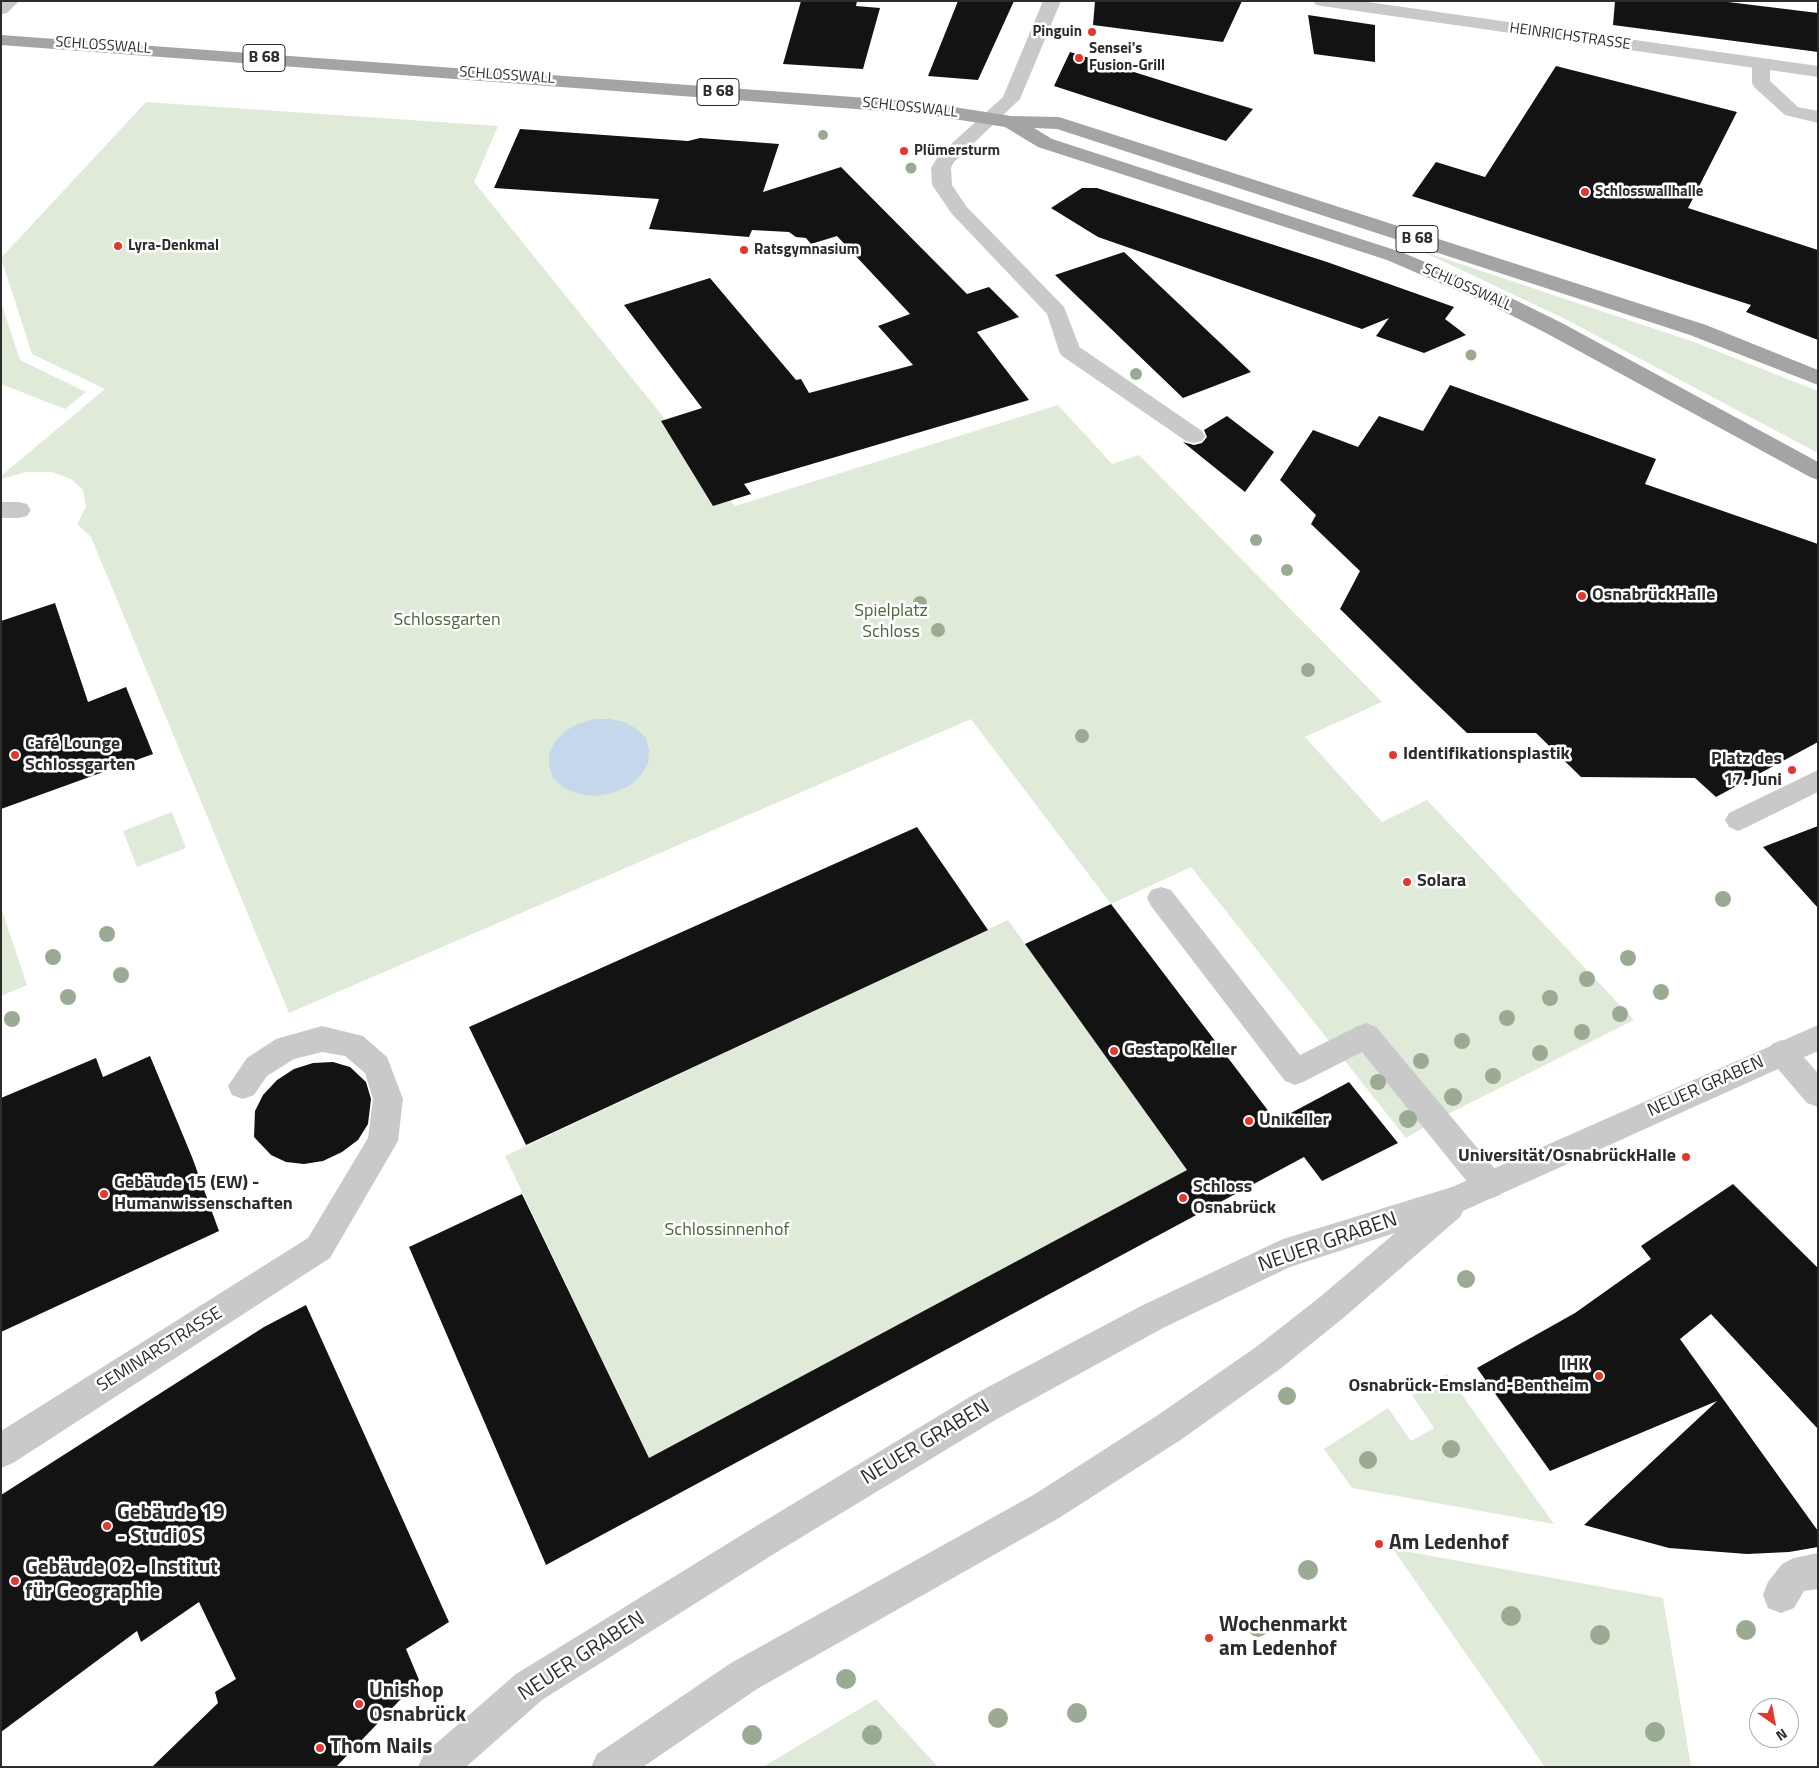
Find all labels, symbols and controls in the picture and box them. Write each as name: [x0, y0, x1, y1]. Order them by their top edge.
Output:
street label: HEINRICHSTRASSE: [1508, 20, 1632, 54]
place label: Pinguin: [1033, 23, 1082, 41]
marker: Pinguin: [1086, 26, 1098, 38]
street label: SCHLOSSWALL: [55, 34, 151, 58]
place label: Sensei's Fusion-Grill: [1089, 40, 1165, 75]
road number: B 68: [243, 44, 285, 72]
marker: Sensei's Fusion-Grill: [1073, 52, 1085, 64]
street label: SCHLOSSWALL: [459, 64, 555, 88]
road number: B 68: [697, 78, 739, 105]
street label: SCHLOSSWALL: [861, 94, 959, 122]
place label: Plümersturm: [914, 142, 1000, 160]
marker: Plümersturm: [898, 145, 910, 157]
place label: Schlosswallhalle: [1595, 183, 1703, 201]
marker: Schlosswallhalle: [1579, 186, 1591, 198]
road number: B 68: [1396, 225, 1438, 252]
place label: Lyra-Denkmal: [128, 237, 219, 255]
marker: Lyra-Denkmal: [112, 240, 124, 252]
place label: Ratsgymnasium: [754, 241, 859, 259]
marker: Ratsgymnasium: [738, 244, 750, 256]
street label: SCHLOSSWALL: [1420, 260, 1514, 316]
place label: OsnabrückHalle: [1592, 585, 1715, 607]
marker: OsnabrückHalle: [1576, 590, 1588, 602]
park label: Spielplatz Schloss: [854, 601, 928, 644]
park label: Schlossgarten: [393, 610, 501, 632]
place label: Café Lounge Schlossgarten: [25, 734, 135, 776]
place label: Identifikationsplastik: [1403, 744, 1570, 766]
marker: Café Lounge Schlossgarten: [9, 749, 21, 761]
marker: Identifikationsplastik: [1387, 749, 1399, 761]
place label: Platz des 17. Juni: [1711, 749, 1782, 792]
marker: Platz des 17. Juni: [1786, 764, 1798, 776]
place label: Solara: [1417, 871, 1466, 893]
marker: Solara: [1401, 876, 1413, 888]
place label: Gestapo Keller: [1124, 1040, 1237, 1062]
marker: Gestapo Keller: [1108, 1045, 1120, 1057]
street label: NEUER GRABEN: [1645, 1052, 1767, 1122]
place label: Unikeller: [1259, 1110, 1329, 1132]
marker: Unikeller: [1243, 1115, 1255, 1127]
place label: Universität/OsnabrückHalle: [1458, 1146, 1676, 1168]
marker: Universität/OsnabrückHalle: [1680, 1151, 1692, 1163]
place label: Gebäude 15 (EW) - Humanwissenschaften: [114, 1173, 293, 1216]
place label: Schloss Osnabrück: [1193, 1177, 1276, 1220]
marker: Gebäude 15 (EW) - Humanwissenschaften: [98, 1188, 110, 1200]
marker: Schloss Osnabrück: [1177, 1192, 1189, 1204]
street label: NEUER GRABEN: [1255, 1207, 1401, 1279]
park label: Schlossinnenhof: [665, 1220, 789, 1242]
street label: SEMINARSTRASSE: [93, 1303, 227, 1397]
place label: IHK Osnabrück-Emsland-Bentheim: [1349, 1355, 1589, 1398]
marker: IHK Osnabrück-Emsland-Bentheim: [1593, 1370, 1605, 1382]
street label: NEUER GRABEN: [857, 1395, 995, 1491]
place label: Gebäude 19 - StudiOS: [117, 1501, 225, 1551]
marker: Gebäude 19 - StudiOS: [101, 1520, 113, 1532]
place label: Am Ledenhof: [1389, 1531, 1509, 1557]
marker: Am Ledenhof: [1373, 1538, 1385, 1550]
place label: Gebäude 02 - Institut für Geographie: [25, 1556, 218, 1606]
marker: Gebäude 02 - Institut für Geographie: [9, 1575, 21, 1587]
street label: NEUER GRABEN: [514, 1607, 650, 1707]
place label: Wochenmarkt am Ledenhof: [1219, 1613, 1347, 1663]
marker: Wochenmarkt am Ledenhof: [1203, 1632, 1215, 1644]
place label: Unishop Osnabrück: [369, 1679, 466, 1729]
marker: Unishop Osnabrück: [353, 1698, 365, 1710]
north arrow: [1749, 1698, 1799, 1748]
text: N: [1772, 1724, 1792, 1747]
place label: Thom Nails: [330, 1735, 432, 1761]
marker: Thom Nails: [314, 1742, 326, 1754]

